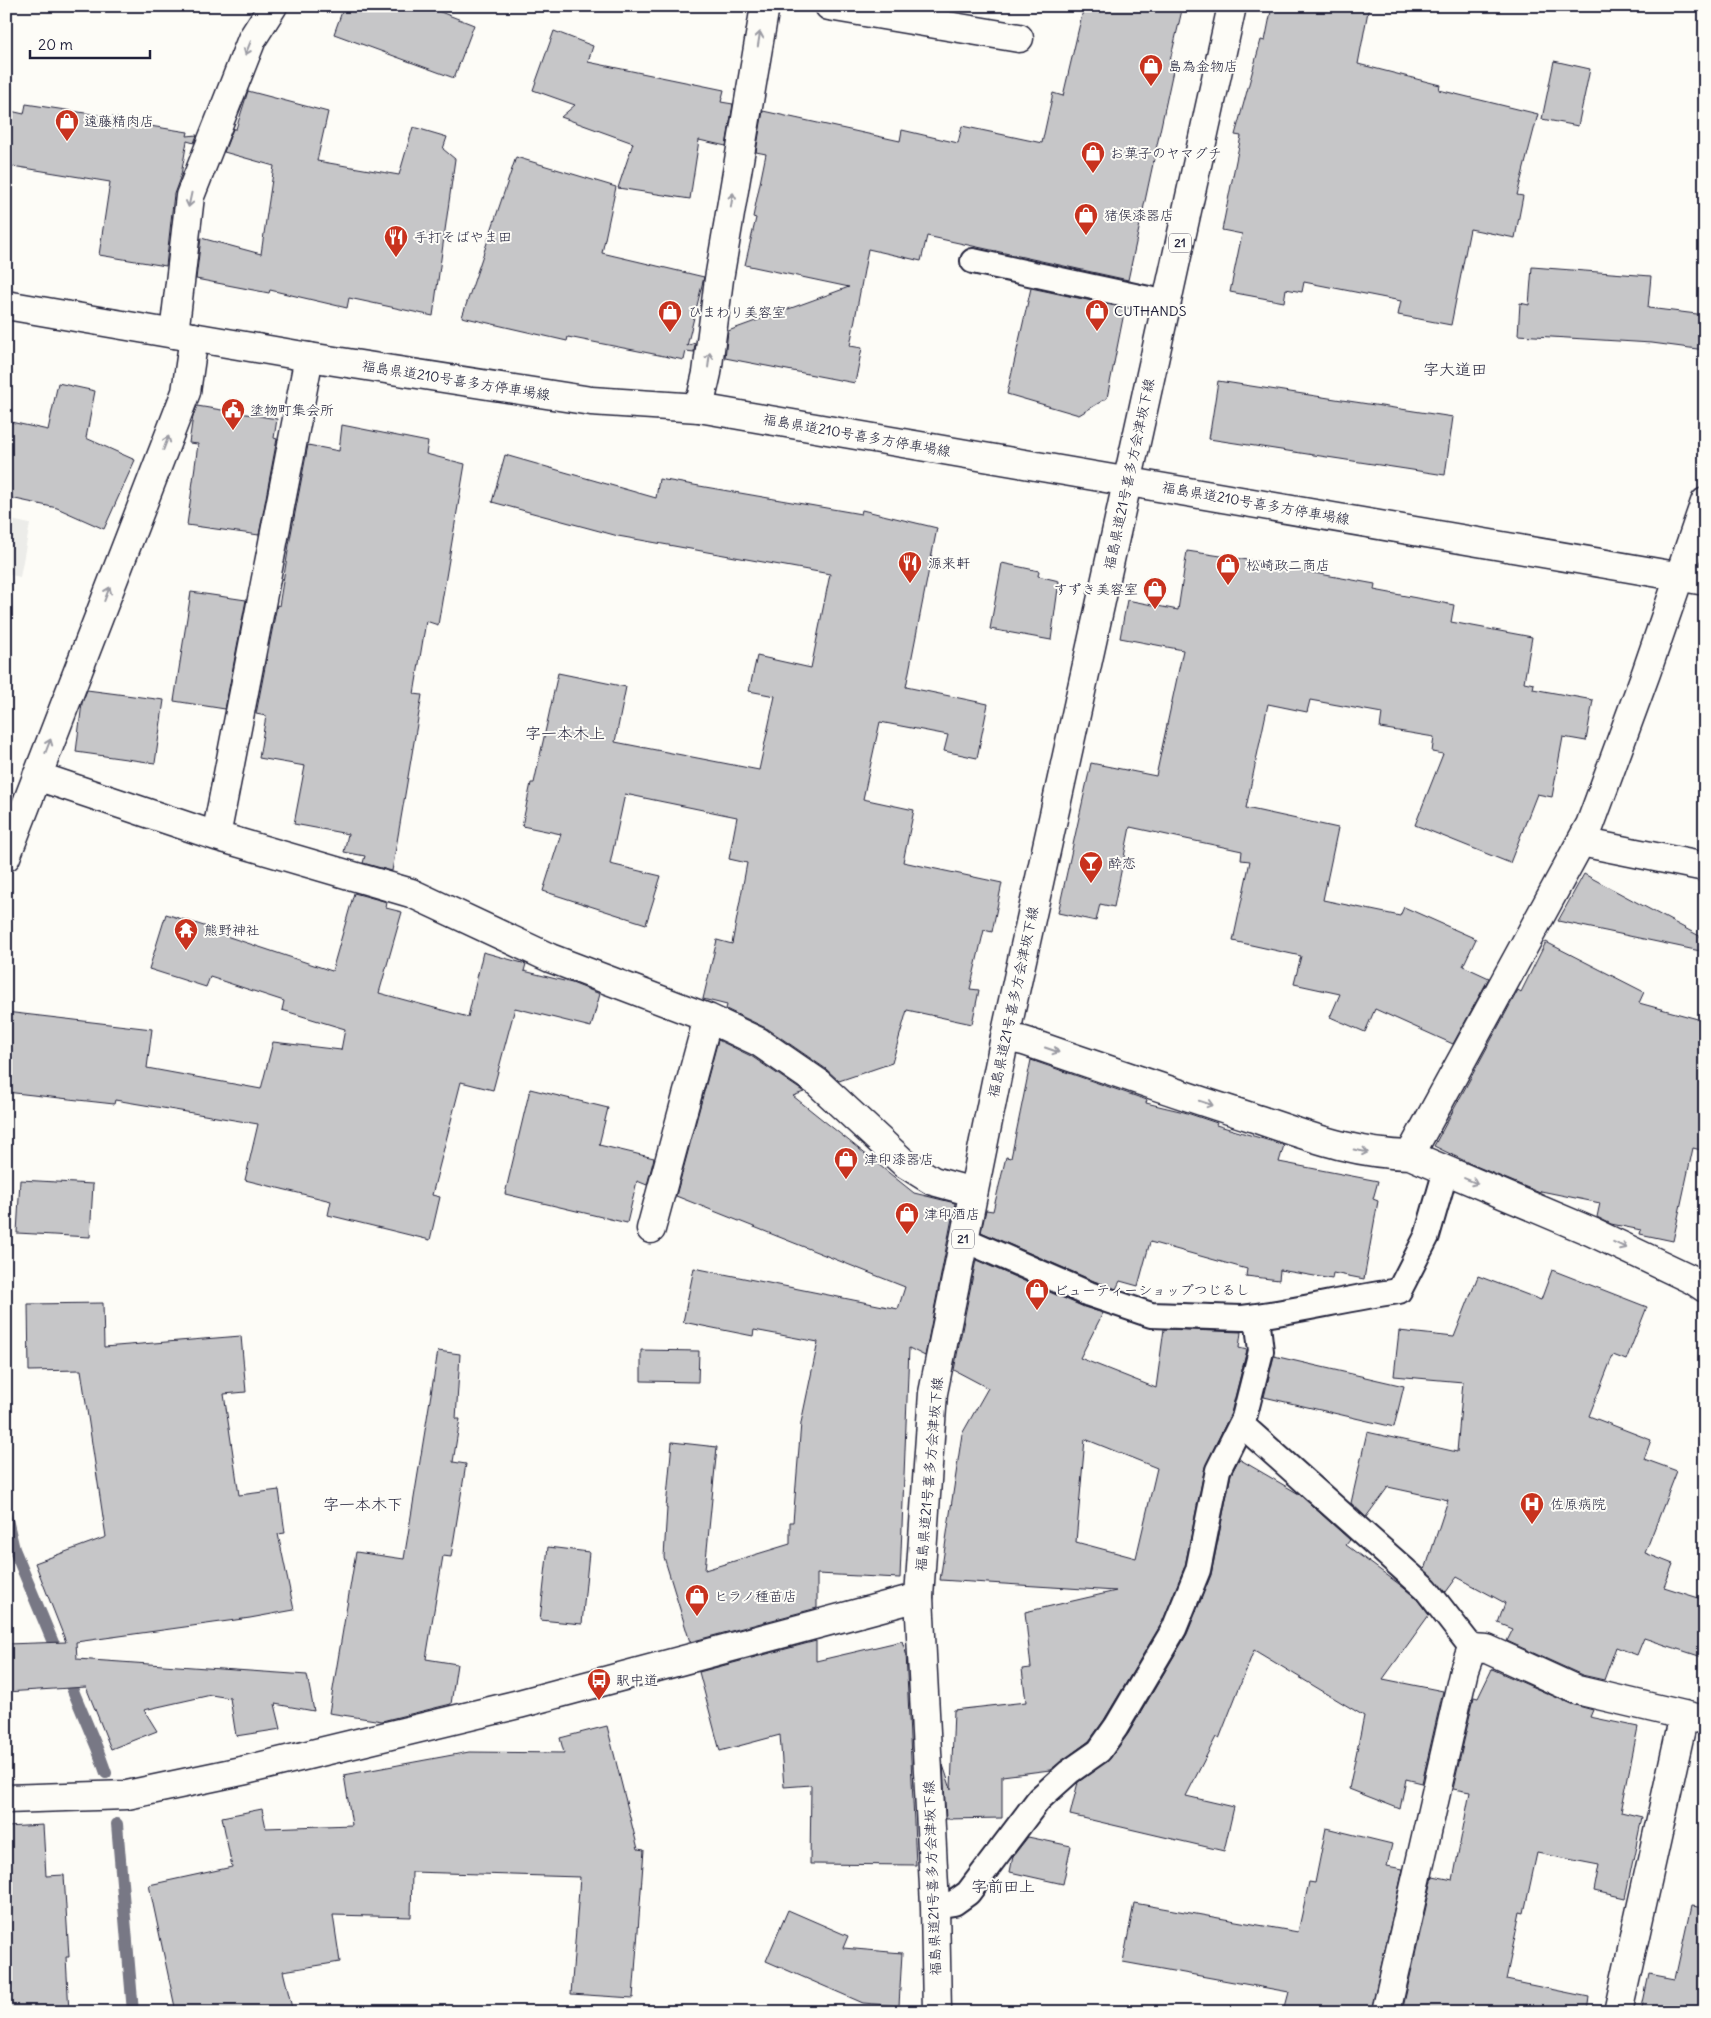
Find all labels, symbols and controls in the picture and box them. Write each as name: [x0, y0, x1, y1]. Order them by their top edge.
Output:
scale bar: [30, 28, 150, 60]
one-way arrow: [755, 32, 765, 48]
text: 20 m: [38, 35, 73, 54]
one-way arrow: [243, 40, 253, 55]
shop icon: 島為金物店: [1138, 53, 1164, 87]
place label: 島為金物店: [1168, 57, 1238, 75]
shop icon: 遠藤精肉店: [54, 108, 80, 142]
place label: 遠藤精肉店: [84, 112, 154, 130]
shop icon: お菓子のヤマグチ: [1080, 140, 1106, 174]
place label: お菓子のヤマグチ: [1110, 144, 1222, 162]
one-way arrow: [185, 191, 194, 207]
one-way arrow: [728, 192, 738, 208]
shop icon: 猪俣漆器店: [1073, 202, 1099, 236]
place label: 猪俣漆器店: [1104, 206, 1174, 224]
restaurant icon: 手打そばやま田: [383, 224, 409, 258]
place label: 手打そばやま田: [414, 228, 512, 246]
road number: 21: [1169, 234, 1191, 252]
shop icon: CUTHANDS: [1084, 298, 1110, 332]
shop icon: ひまわり美容室: [657, 299, 683, 333]
place label: CUTHANDS: [1114, 302, 1187, 320]
place label: ひまわり美容室: [688, 303, 786, 321]
one-way arrow: [704, 353, 714, 369]
street label: 福島県道210号喜多方停車場線: [361, 356, 551, 404]
district label: 字大道田: [1423, 359, 1487, 379]
street label: 福島県道21号喜多方会津坂下線: [1100, 377, 1158, 571]
public building icon: 塗物町集会所: [220, 397, 246, 431]
place label: 塗物町集会所: [250, 401, 334, 419]
street label: 福島県道210号喜多方停車場線: [762, 410, 952, 460]
one-way arrow: [162, 436, 171, 451]
street label: 福島県道210号喜多方停車場線: [1161, 478, 1351, 528]
restaurant icon: 源来軒: [897, 550, 923, 584]
shop icon: 松崎政二商店: [1215, 552, 1241, 586]
place label: 源来軒: [928, 554, 970, 572]
place label: 松崎政二商店: [1246, 556, 1330, 574]
shop icon: すずき美容室: [1142, 576, 1168, 610]
place label: すずき美容室: [1054, 580, 1138, 598]
one-way arrow: [103, 587, 112, 603]
district label: 字一本木上: [525, 723, 605, 743]
one-way arrow: [44, 739, 53, 754]
bar icon: 酔恋: [1078, 850, 1104, 884]
place label: 酔恋: [1108, 854, 1136, 872]
street label: 福島県道21号喜多方会津坂下線: [984, 905, 1042, 1099]
temple icon: 熊野神社: [173, 917, 199, 951]
place label: 熊野神社: [204, 921, 260, 939]
one-way arrow: [1044, 1046, 1059, 1055]
one-way arrow: [1197, 1098, 1213, 1108]
shop icon: 津印漆器店: [833, 1146, 859, 1180]
one-way arrow: [1352, 1146, 1368, 1156]
place label: 津印漆器店: [864, 1150, 934, 1168]
one-way arrow: [1463, 1176, 1478, 1186]
shop icon: 津印酒店: [894, 1201, 920, 1235]
place label: 津印酒店: [924, 1205, 980, 1223]
road number: 21: [952, 1230, 974, 1248]
one-way arrow: [1612, 1241, 1627, 1250]
shop icon: ビューティーショップつじるし: [1024, 1277, 1050, 1311]
place label: ビューティーショップつじるし: [1054, 1281, 1250, 1299]
street label: 福島県道21号喜多方会津坂下線: [912, 1376, 946, 1572]
hospital icon: 佐原病院: [1519, 1491, 1545, 1525]
district label: 字一本木下: [323, 1494, 403, 1514]
place label: 佐原病院: [1550, 1495, 1606, 1513]
shop icon: ヒラノ種苗店: [684, 1583, 710, 1617]
place label: ヒラノ種苗店: [714, 1587, 797, 1605]
bus stop icon: 駅中道: [586, 1667, 612, 1701]
place label: 駅中道: [616, 1671, 658, 1689]
street label: 福島県道21号喜多方会津坂下線: [920, 1780, 944, 1976]
district label: 字前田上: [971, 1876, 1035, 1896]

